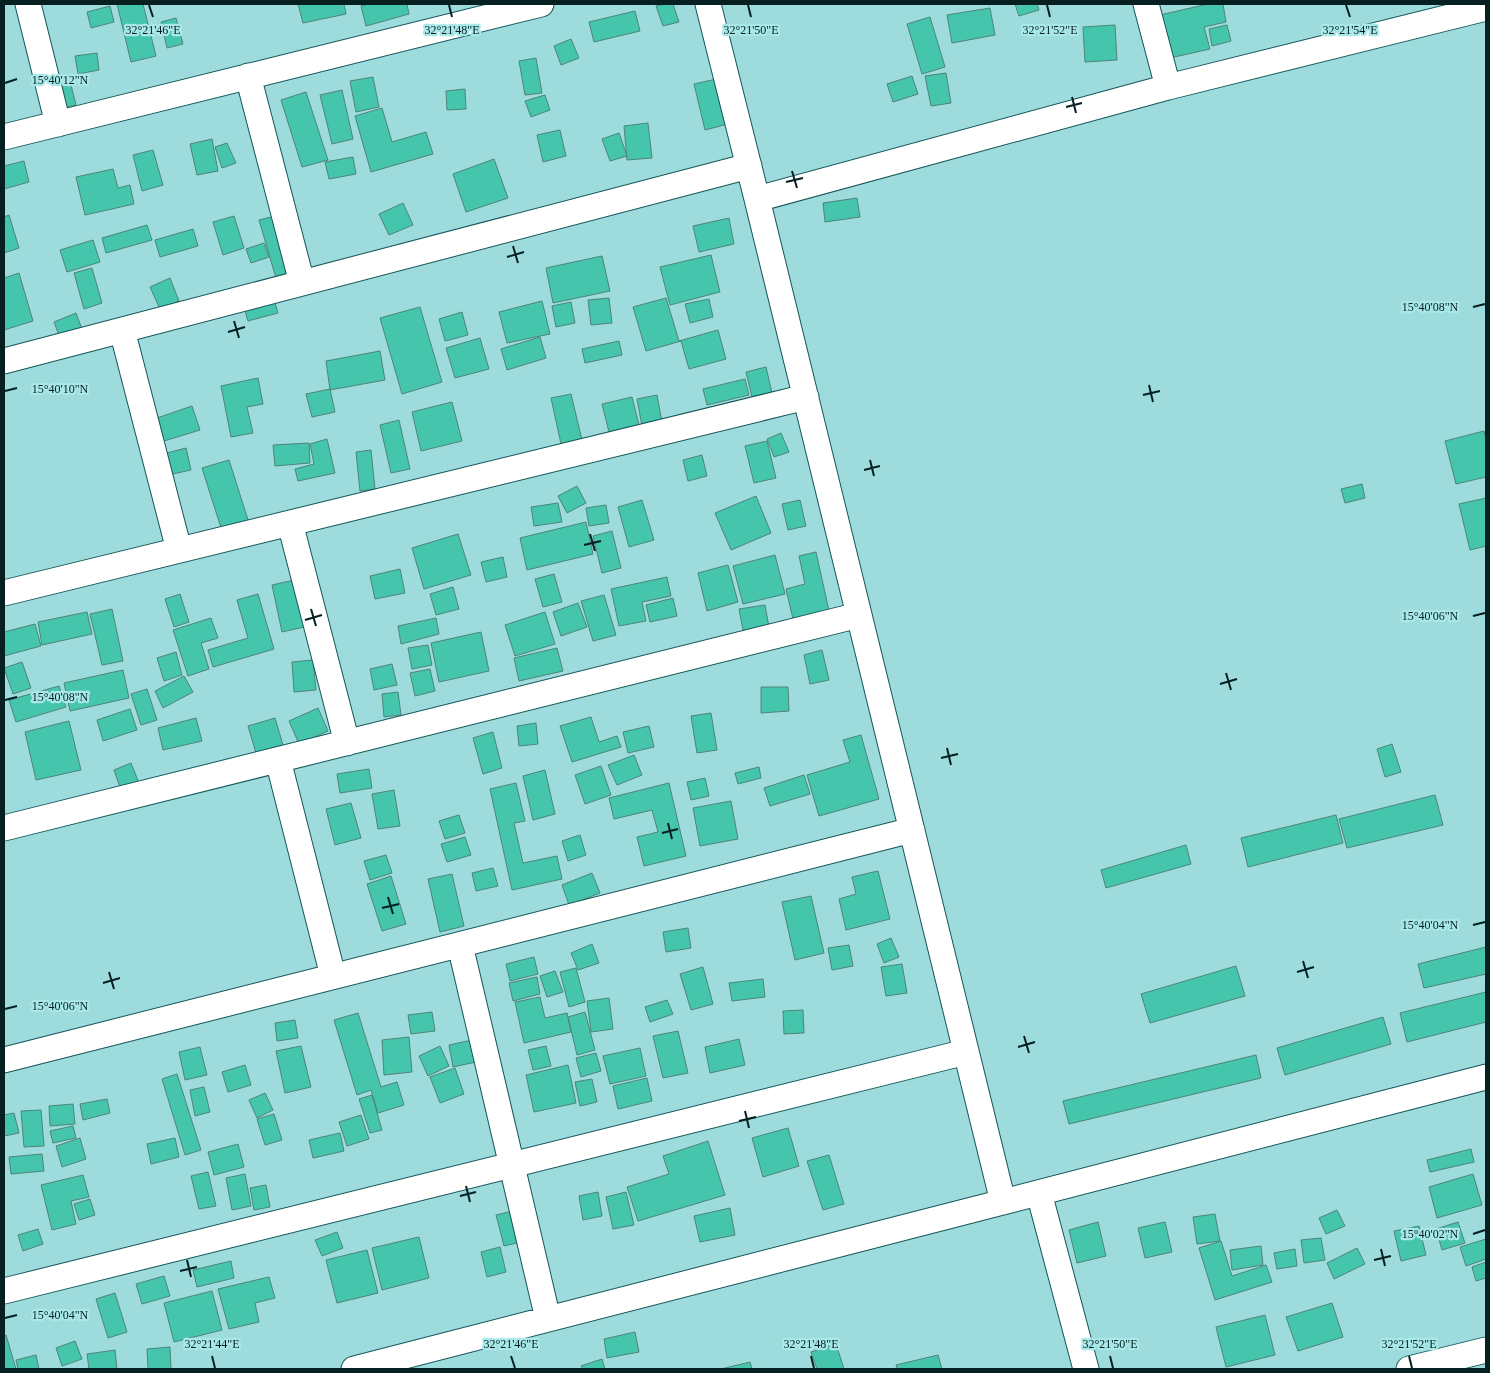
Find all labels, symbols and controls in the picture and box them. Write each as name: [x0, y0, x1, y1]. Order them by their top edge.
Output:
text: 32°21'46"E: [125, 23, 181, 37]
text: 32°21'48"E: [424, 23, 480, 37]
text: 32°21'50"E: [723, 23, 779, 37]
text: 32°21'52"E: [1022, 23, 1078, 37]
text: 32°21'54"E: [1322, 23, 1378, 37]
text: 15°40'12"N: [32, 73, 89, 87]
text: 15°40'08"N: [1402, 300, 1459, 314]
text: 15°40'10"N: [32, 382, 89, 396]
text: 15°40'06"N: [1402, 609, 1459, 623]
text: 15°40'08"N: [32, 690, 89, 704]
text: 15°40'04"N: [1402, 918, 1459, 932]
text: 15°40'06"N: [32, 999, 89, 1013]
text: 15°40'02"N: [1402, 1227, 1459, 1241]
text: 15°40'04"N: [32, 1308, 89, 1322]
text: 32°21'44"E: [184, 1337, 240, 1351]
text: 32°21'46"E: [483, 1337, 539, 1351]
text: 32°21'48"E: [783, 1337, 839, 1351]
text: 32°21'50"E: [1082, 1337, 1138, 1351]
text: 32°21'52"E: [1381, 1337, 1437, 1351]

